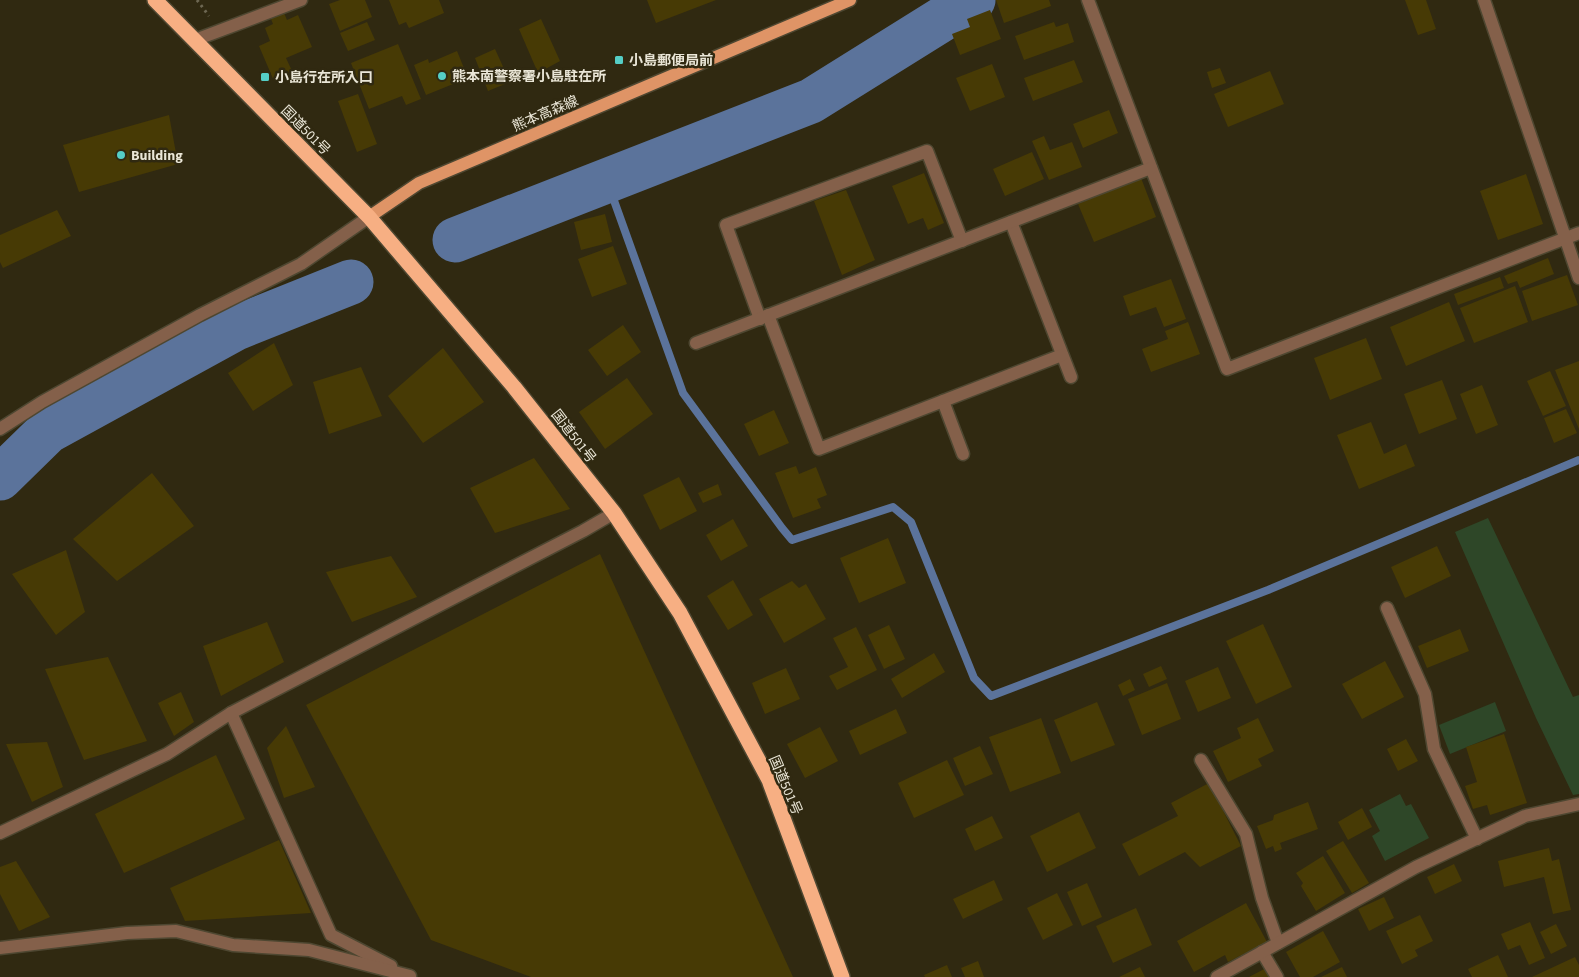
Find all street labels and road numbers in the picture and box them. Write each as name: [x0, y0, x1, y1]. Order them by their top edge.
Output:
street label: 熊本高森線: [509, 91, 582, 137]
street label: 国道501号: [276, 101, 335, 160]
street label: 国道501号: [546, 406, 600, 468]
street label: 国道501号: [764, 753, 807, 818]

